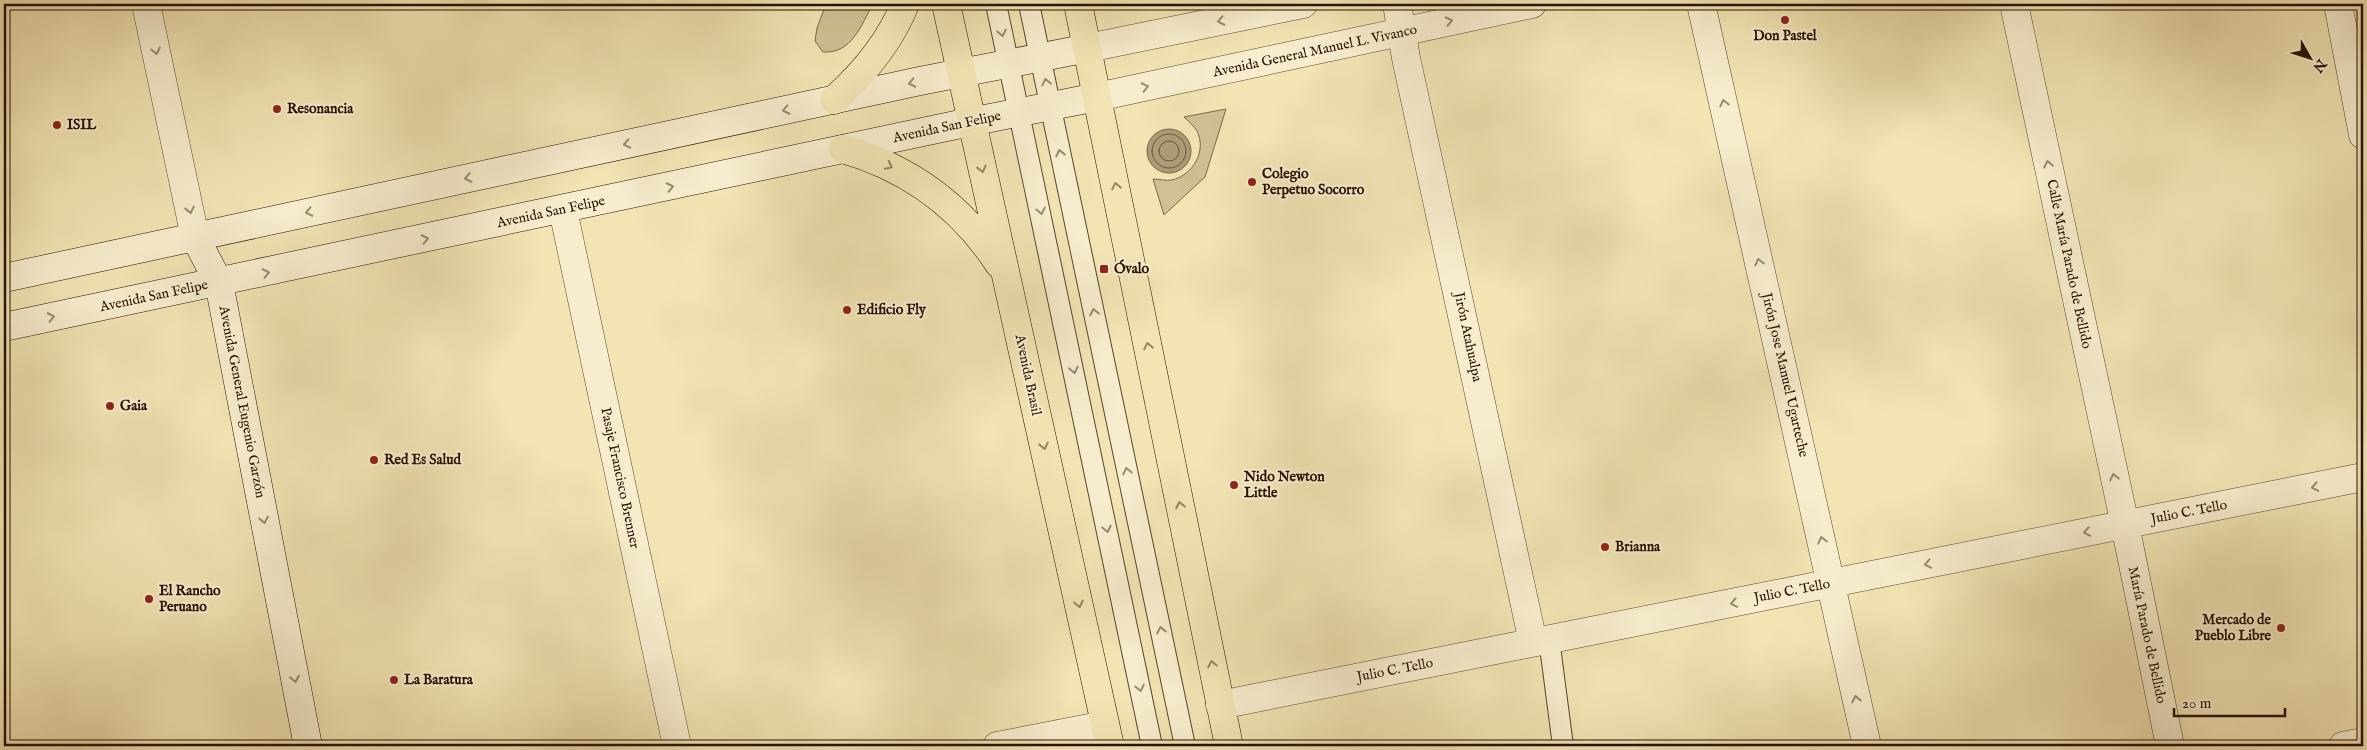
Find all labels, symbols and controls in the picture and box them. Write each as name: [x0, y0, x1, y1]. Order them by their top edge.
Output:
marker: Don Pastel: [1779, 14, 1791, 26]
one-way arrow: [1217, 15, 1226, 26]
one-way arrow: [1445, 17, 1454, 27]
street label: Avenida General Manuel L. Vivanco: [1210, 20, 1419, 82]
place label: Don Pastel: [1753, 27, 1818, 45]
one-way arrow: [997, 29, 1007, 38]
north arrow: [2284, 32, 2334, 82]
one-way arrow: [150, 47, 161, 56]
text: N: [2309, 54, 2331, 76]
one-way arrow: [908, 77, 917, 88]
one-way arrow: [1041, 77, 1052, 86]
one-way arrow: [1141, 82, 1150, 93]
one-way arrow: [1719, 99, 1730, 108]
place label: Resonancia: [287, 100, 354, 118]
marker: Resonancia: [271, 103, 283, 115]
one-way arrow: [782, 104, 791, 115]
street label: Avenida San Felipe: [890, 107, 1003, 147]
place label: ISIL: [67, 116, 97, 134]
marker: ISIL: [51, 119, 63, 131]
one-way arrow: [623, 138, 632, 149]
one-way arrow: [1056, 149, 1066, 157]
one-way arrow: [884, 160, 893, 170]
one-way arrow: [2043, 160, 2054, 168]
one-way arrow: [976, 164, 987, 173]
place label: Colegio Perpetuo Socorro: [1262, 165, 1365, 199]
one-way arrow: [464, 172, 473, 183]
marker: Colegio Perpetuo Socorro: [1246, 176, 1258, 188]
street label: Calle María Parado de Bellido: [2042, 178, 2096, 351]
one-way arrow: [665, 182, 674, 192]
one-way arrow: [1111, 182, 1121, 191]
street label: Avenida San Felipe: [494, 192, 607, 232]
one-way arrow: [184, 206, 194, 215]
one-way arrow: [305, 206, 314, 217]
one-way arrow: [1035, 206, 1046, 215]
one-way arrow: [421, 234, 430, 245]
one-way arrow: [1755, 257, 1765, 266]
place label: Óvalo: [1114, 259, 1150, 278]
marker: Óvalo: [1098, 263, 1110, 275]
one-way arrow: [262, 268, 271, 278]
street label: Avenida San Felipe: [97, 276, 210, 316]
street label: Jirón Atahualpa: [1449, 289, 1486, 384]
street label: Jirón Jose Manuel Ugarteche: [1757, 289, 1813, 460]
place label: Edificio Fly: [857, 301, 927, 319]
street label: Avenida General Eugenio Garzón: [214, 303, 270, 500]
marker: Edificio Fly: [841, 304, 853, 316]
one-way arrow: [1089, 308, 1100, 316]
one-way arrow: [47, 312, 56, 323]
street label: Avenida Brasil: [1010, 332, 1045, 417]
one-way arrow: [1143, 341, 1154, 350]
one-way arrow: [1068, 365, 1079, 374]
place label: Gaia: [120, 397, 148, 415]
marker: Gaia: [104, 400, 116, 412]
street label: Pasaje Francisco Brenner: [596, 406, 644, 550]
one-way arrow: [1038, 441, 1049, 450]
place label: Red Es Salud: [384, 451, 461, 469]
marker: Red Es Salud: [368, 454, 380, 466]
one-way arrow: [1122, 467, 1133, 475]
place label: Nido Newton Little: [1243, 468, 1325, 502]
one-way arrow: [2110, 473, 2120, 481]
marker: Nido Newton Little: [1228, 479, 1240, 491]
one-way arrow: [2311, 481, 2320, 492]
street label: Julio C. Tello: [2147, 496, 2229, 529]
one-way arrow: [1175, 500, 1186, 509]
one-way arrow: [259, 515, 269, 524]
one-way arrow: [1101, 524, 1112, 533]
one-way arrow: [2083, 526, 2092, 537]
one-way arrow: [1817, 535, 1828, 544]
place label: Brianna: [1615, 538, 1661, 556]
marker: Brianna: [1599, 541, 1611, 553]
one-way arrow: [1924, 558, 1932, 569]
street label: María Parado de Bellido: [2124, 565, 2170, 706]
street label: Julio C. Tello: [1750, 575, 1832, 608]
place label: El Rancho Peruano: [159, 582, 221, 616]
marker: El Rancho Peruano: [143, 593, 155, 605]
one-way arrow: [1730, 597, 1739, 607]
one-way arrow: [1073, 600, 1084, 609]
place label: Mercado de Pueblo Libre: [2195, 611, 2272, 645]
marker: Mercado de Pueblo Libre: [2275, 622, 2287, 634]
one-way arrow: [1156, 626, 1167, 634]
street label: Julio C. Tello: [1353, 654, 1435, 687]
one-way arrow: [1208, 660, 1218, 669]
place label: La Baratura: [404, 671, 474, 689]
marker: La Baratura: [388, 674, 400, 686]
one-way arrow: [290, 675, 300, 683]
one-way arrow: [1134, 683, 1145, 692]
scale bar: [2174, 685, 2286, 717]
one-way arrow: [1852, 694, 1862, 703]
text: 20 m: [2182, 694, 2212, 713]

